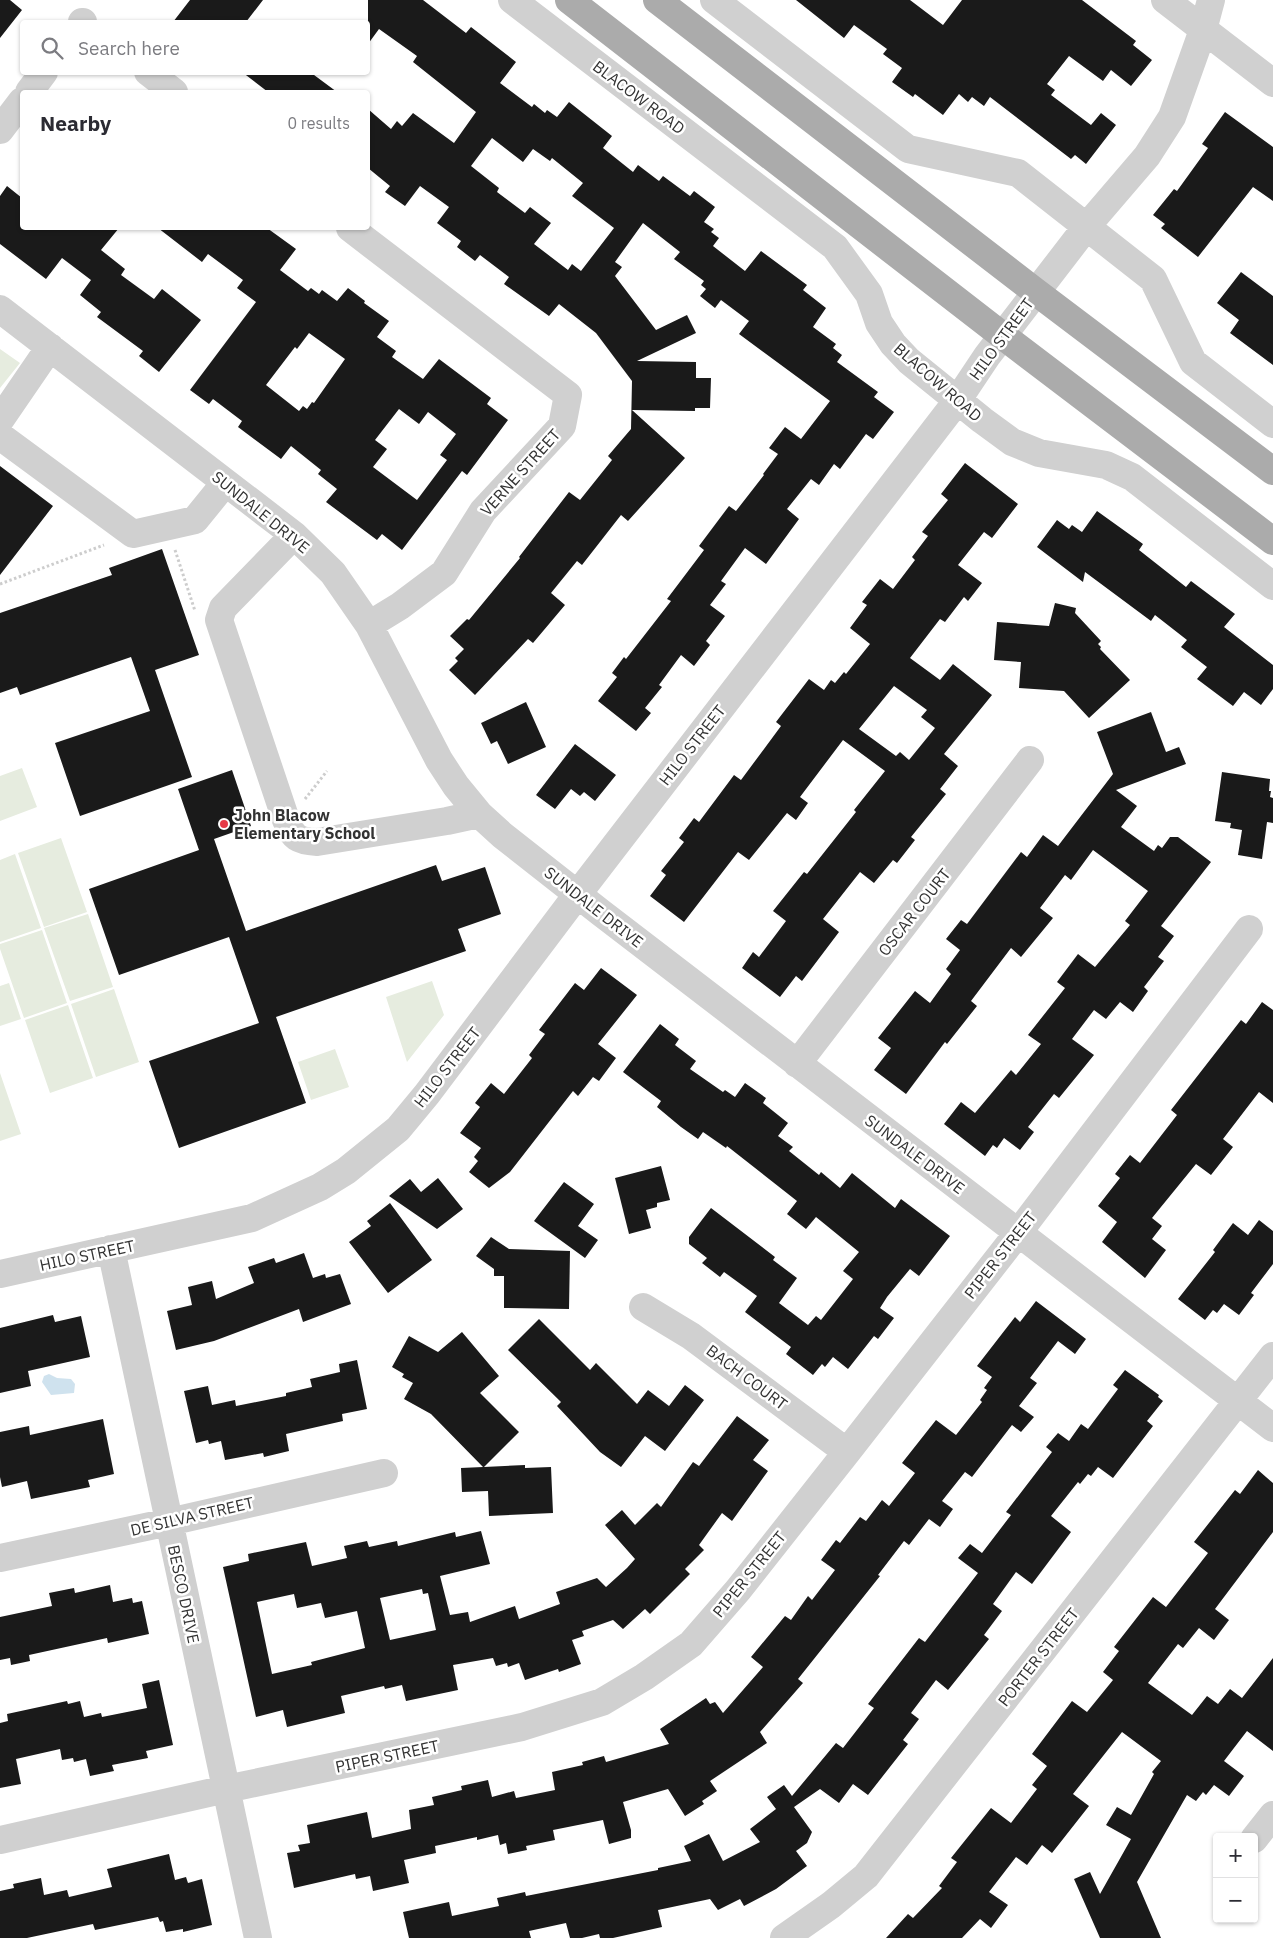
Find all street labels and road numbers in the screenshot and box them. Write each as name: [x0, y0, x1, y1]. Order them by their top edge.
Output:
street label: BLACOW ROAD: [589, 56, 689, 138]
street label: HILO STREET: [965, 294, 1037, 384]
street label: BLACOW ROAD: [890, 338, 986, 426]
street label: VERNE STREET: [476, 424, 564, 520]
street label: SUNDALE DRIVE: [208, 467, 314, 557]
street label: HILO STREET: [654, 701, 730, 789]
street label: SUNDALE DRIVE: [541, 862, 647, 952]
street label: OSCAR COURT: [874, 864, 954, 960]
street label: HILO STREET: [409, 1023, 485, 1111]
street label: SUNDALE DRIVE: [861, 1110, 969, 1198]
street label: PIPER STREET: [960, 1207, 1040, 1303]
street label: HILO STREET: [38, 1235, 136, 1275]
street label: BACH COURT: [703, 1340, 791, 1414]
street label: DE SILVA STREET: [128, 1492, 256, 1540]
street label: PIPER STREET: [708, 1527, 790, 1621]
street label: BESCO DRIVE: [164, 1543, 204, 1645]
street label: PORTER STREET: [993, 1604, 1083, 1710]
street label: PIPER STREET: [333, 1735, 441, 1777]

